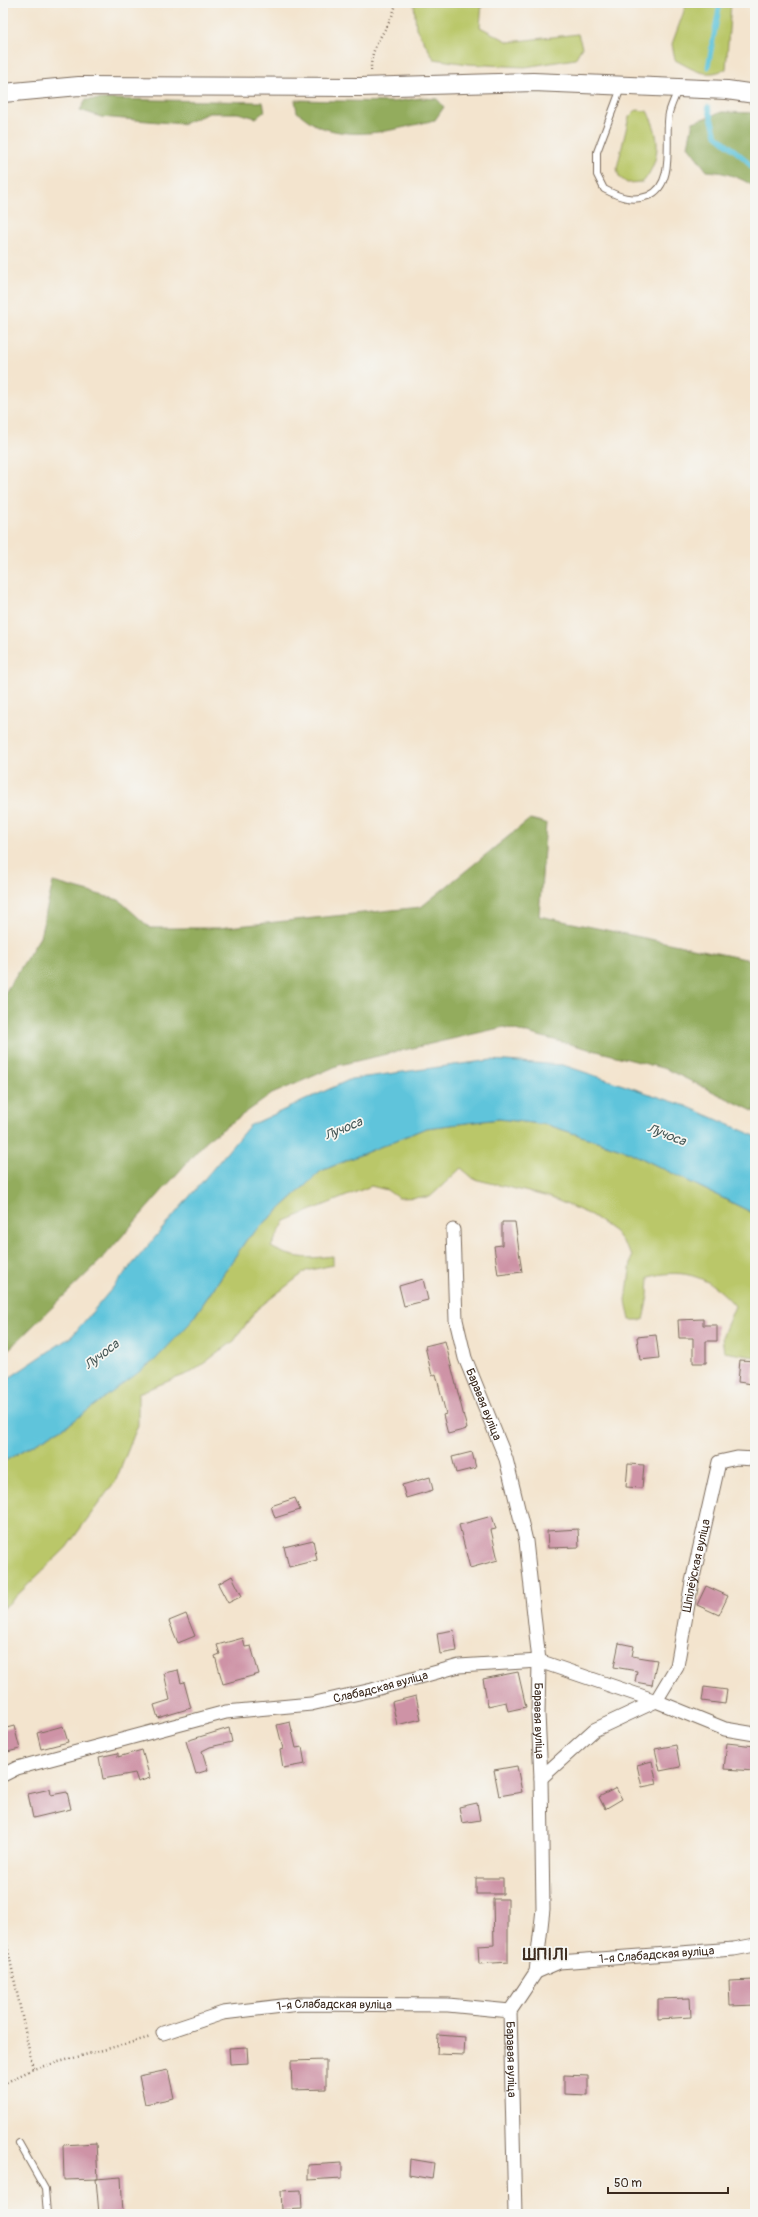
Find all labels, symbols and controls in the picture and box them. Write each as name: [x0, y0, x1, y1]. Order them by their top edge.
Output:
water label: Лучоса: [322, 1113, 366, 1144]
water label: Лучоса: [645, 1120, 689, 1150]
water label: Лучоса: [81, 1336, 123, 1373]
street label: Баравая вуліца: [462, 1366, 505, 1443]
street label: Шпілёўская вуліца: [680, 1517, 714, 1613]
street label: Слабадская вуліца: [332, 1668, 430, 1707]
street label: Баравая вуліца: [530, 1682, 547, 1760]
street label: 1-я Слабадская вуліца: [599, 1943, 715, 1967]
district label: ШПІЛІ: [522, 1945, 569, 1965]
street label: 1-я Слабадская вуліца: [276, 1997, 392, 2015]
street label: Баравая вуліца: [502, 2021, 519, 2098]
scale bar: [608, 2169, 728, 2195]
text: 50 m: [614, 2176, 642, 2191]

